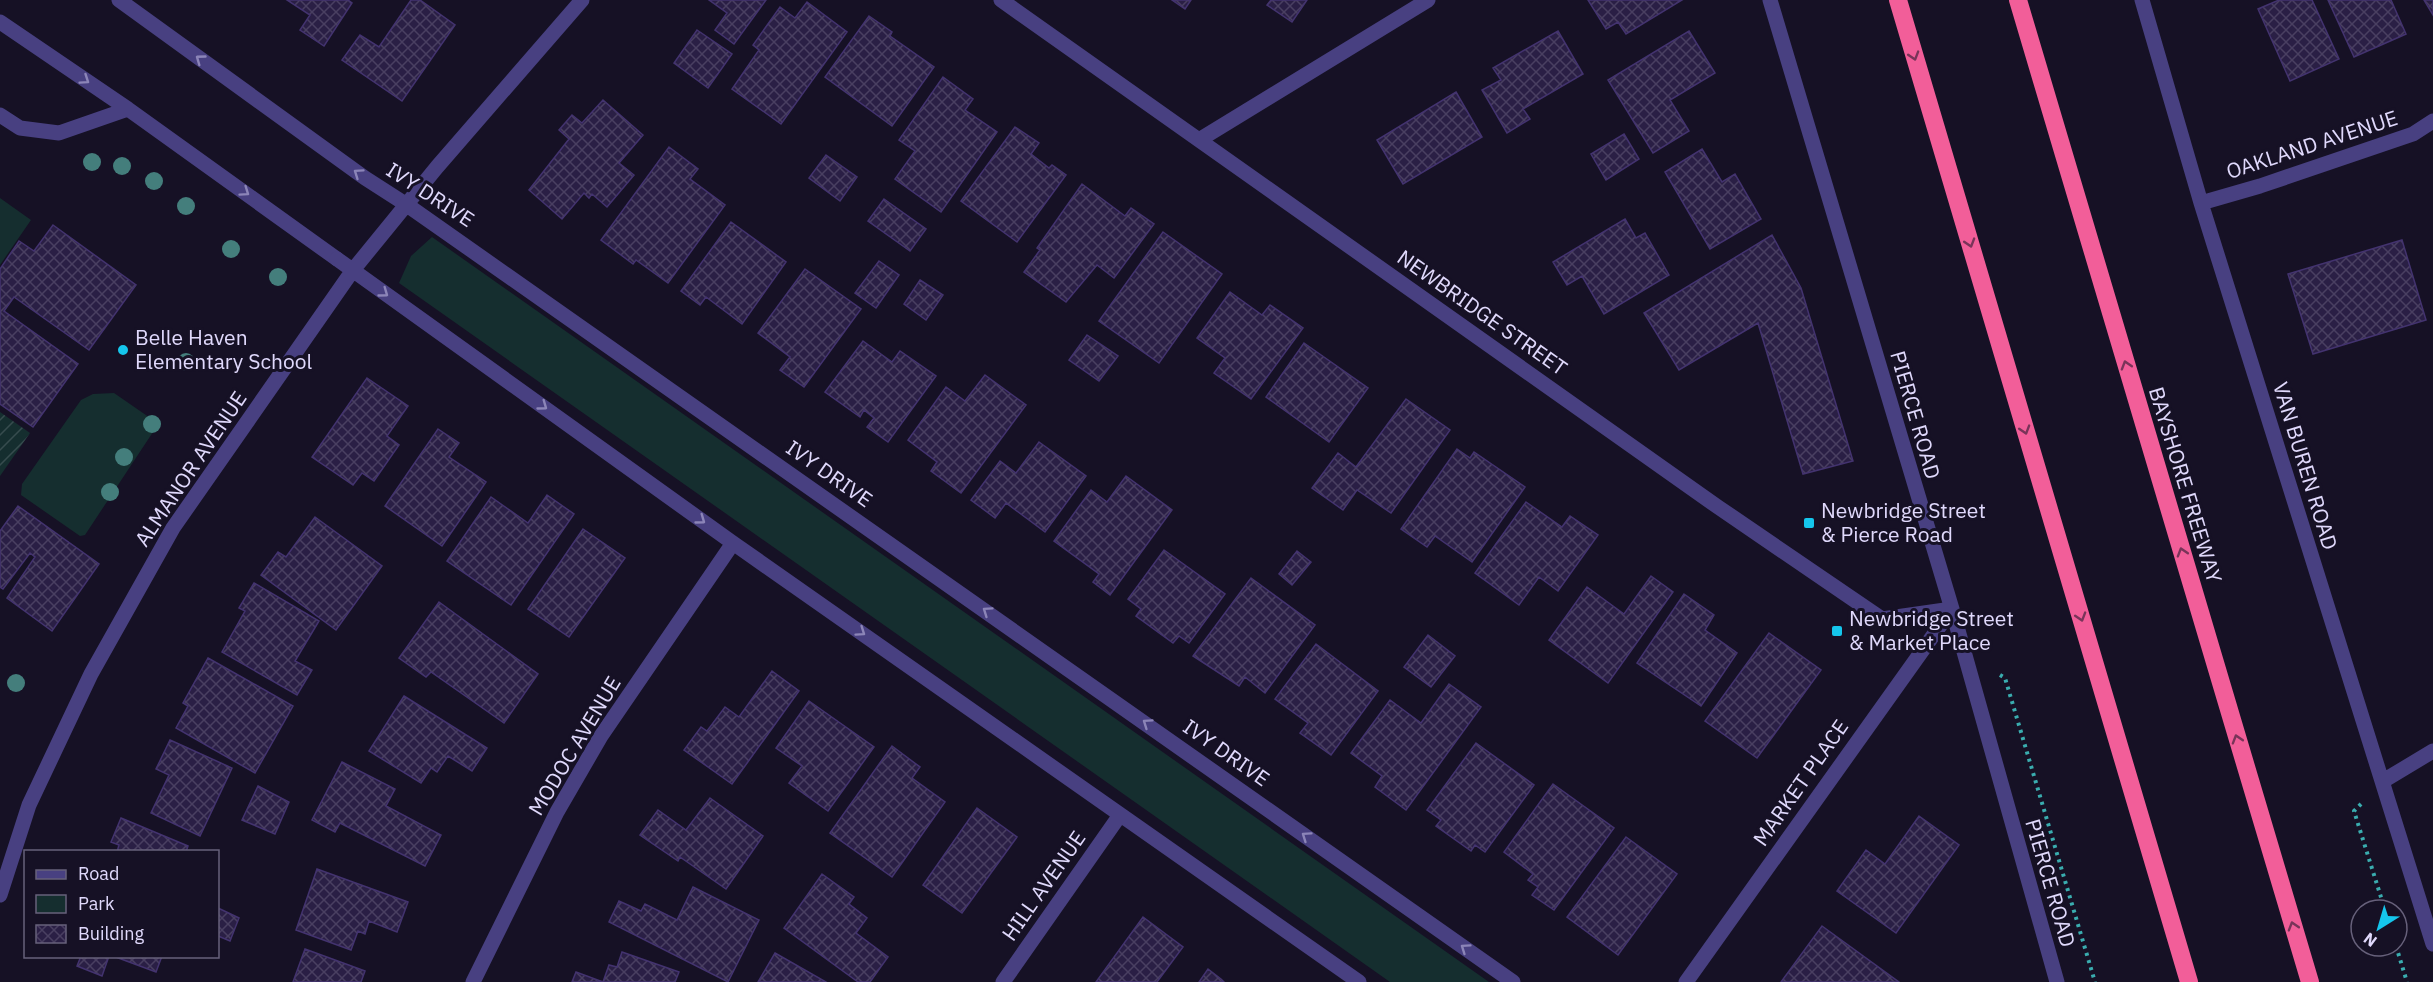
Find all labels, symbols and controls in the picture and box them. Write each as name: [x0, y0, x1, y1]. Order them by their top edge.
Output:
one-way arrow: [1907, 50, 1919, 61]
one-way arrow: [195, 55, 206, 66]
one-way arrow: [78, 73, 89, 84]
street label: OAKLAND AVENUE: [2222, 103, 2401, 185]
street label: IVY DRIVE: [381, 155, 480, 233]
one-way arrow: [354, 169, 365, 180]
one-way arrow: [238, 185, 249, 196]
one-way arrow: [1963, 237, 1975, 248]
street label: NEWBRIDGE STREET: [1392, 243, 1573, 381]
one-way arrow: [378, 286, 389, 297]
place label: Belle Haven Elementary School: [135, 323, 312, 375]
marker: Belle Haven Elementary School: [116, 343, 130, 357]
street label: PIERCE ROAD: [1884, 347, 1948, 482]
one-way arrow: [2121, 360, 2133, 371]
street label: VAN BUREN ROAD: [2267, 378, 2345, 553]
street label: BAYSHORE FREEWAY: [2143, 383, 2229, 587]
street label: ALMANOR AVENUE: [128, 385, 253, 552]
one-way arrow: [536, 399, 547, 410]
one-way arrow: [2018, 424, 2030, 435]
street label: IVY DRIVE: [781, 433, 878, 513]
place label: Newbridge Street & Pierce Road: [1821, 496, 1986, 548]
one-way arrow: [695, 513, 706, 524]
marker: Newbridge Street & Pierce Road: [1802, 516, 1816, 530]
one-way arrow: [2177, 547, 2189, 558]
place label: Newbridge Street & Market Place: [1849, 604, 2014, 656]
one-way arrow: [983, 607, 994, 618]
one-way arrow: [2074, 611, 2086, 622]
marker: Newbridge Street & Market Place: [1830, 624, 1844, 638]
one-way arrow: [854, 625, 865, 636]
street label: MODOC AVENUE: [521, 671, 627, 820]
street label: IVY DRIVE: [1178, 712, 1275, 792]
street label: MARKET PLACE: [1746, 714, 1854, 851]
one-way arrow: [1142, 719, 1153, 730]
one-way arrow: [2232, 734, 2244, 745]
street label: PIERCE ROAD: [2019, 815, 2083, 950]
street label: HILL AVENUE: [995, 825, 1091, 946]
one-way arrow: [1302, 832, 1313, 843]
legend: [24, 850, 219, 958]
text: Road: [78, 862, 119, 885]
text: Park: [78, 892, 115, 915]
north arrow: [2349, 898, 2409, 958]
one-way arrow: [2288, 921, 2300, 932]
text: Building: [78, 922, 145, 945]
text: N: [2359, 929, 2381, 951]
one-way arrow: [1461, 944, 1472, 955]

